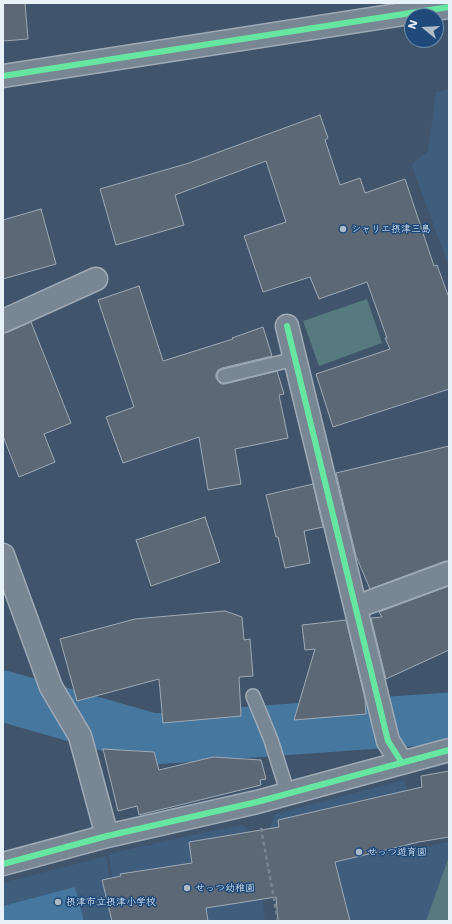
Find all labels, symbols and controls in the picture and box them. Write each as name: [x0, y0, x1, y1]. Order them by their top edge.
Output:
north arrow: [404, 8, 444, 48]
text: N: [405, 18, 422, 31]
place label: シャリエ摂津三島: [351, 223, 431, 235]
marker: シャリエ摂津三島: [338, 224, 348, 234]
place label: せっつ遊育園: [367, 846, 427, 858]
marker: せっつ遊育園: [354, 847, 364, 857]
place label: せっつ幼稚園: [195, 882, 255, 894]
marker: せっつ幼稚園: [182, 883, 192, 893]
place label: 摂津市立摂津小学校: [66, 896, 156, 908]
marker: 摂津市立摂津小学校: [53, 897, 63, 907]

